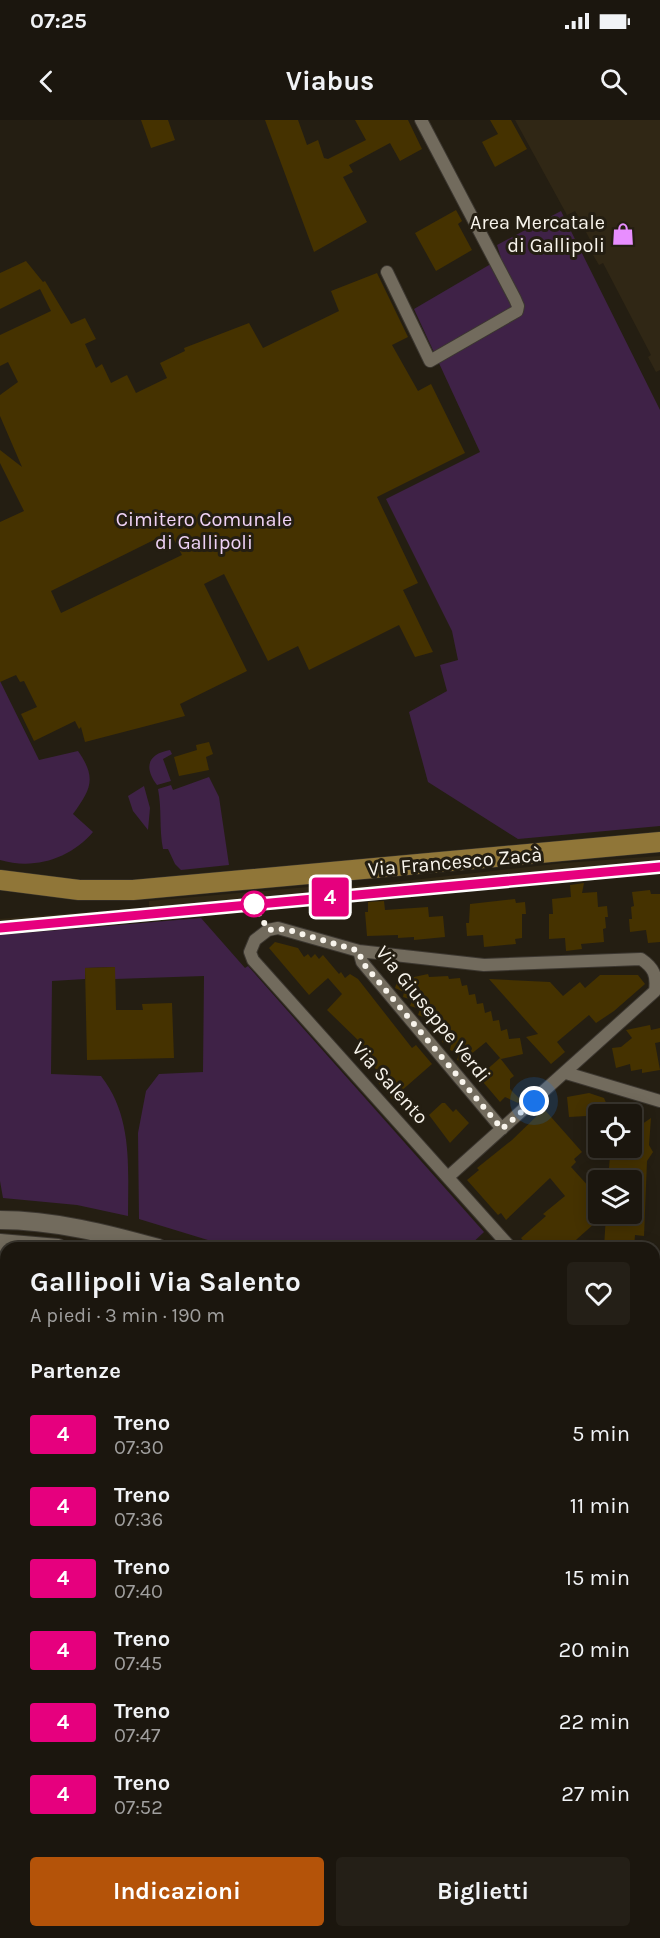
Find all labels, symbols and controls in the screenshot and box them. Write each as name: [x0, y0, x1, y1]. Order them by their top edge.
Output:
text: 07:25: [30, 8, 87, 34]
icon: back: [30, 65, 63, 98]
text: Viabus: [286, 65, 374, 97]
icon: search: [597, 65, 630, 98]
place label: Area Mercatale di Gallipoli: [470, 211, 605, 257]
shop icon: Area Mercatale di Gallipoli: [610, 221, 636, 247]
park label: Cimitero Comunale di Gallipoli: [116, 508, 292, 554]
street label: Via Francesco Zacà: [367, 843, 543, 881]
line badge: 4: [310, 878, 350, 916]
text: 4: [324, 885, 336, 909]
unlabelled marker: [241, 891, 267, 917]
street label: Via Giuseppe Verdi: [371, 941, 495, 1087]
street label: Via Salento: [347, 1037, 433, 1129]
your location: [519, 1086, 549, 1116]
map controls: [588, 1104, 642, 1224]
button: locate: [588, 1104, 642, 1158]
button: layers: [588, 1170, 642, 1224]
button: heart: [567, 1262, 630, 1325]
text: Gallipoli Via Salento: [30, 1265, 301, 1298]
text: A piedi · 3 min · 190 m: [30, 1304, 225, 1327]
text: Partenze: [30, 1358, 121, 1384]
text: Treno: [114, 1410, 170, 1436]
text: 5 min: [572, 1421, 630, 1447]
text: 4: [57, 1422, 69, 1446]
text: 07:30: [114, 1436, 164, 1459]
text: Treno: [114, 1482, 170, 1508]
text: 11 min: [570, 1493, 630, 1519]
text: 4: [57, 1494, 69, 1518]
text: 07:36: [114, 1508, 163, 1531]
text: Treno: [114, 1554, 170, 1580]
text: 15 min: [565, 1565, 630, 1591]
text: 4: [57, 1566, 69, 1590]
text: 07:40: [114, 1580, 163, 1603]
text: Treno: [114, 1626, 170, 1652]
text: 20 min: [559, 1637, 630, 1663]
text: 4: [57, 1638, 69, 1662]
text: 07:45: [114, 1652, 162, 1675]
text: Treno: [114, 1698, 170, 1724]
text: 22 min: [559, 1709, 630, 1735]
text: 4: [57, 1710, 69, 1734]
text: 07:47: [114, 1724, 160, 1747]
text: Treno: [114, 1770, 170, 1796]
text: 27 min: [561, 1781, 630, 1807]
text: 4: [57, 1782, 69, 1806]
text: 07:52: [114, 1796, 163, 1819]
button: Indicazioni: [30, 1857, 324, 1926]
button: Biglietti: [336, 1857, 630, 1926]

